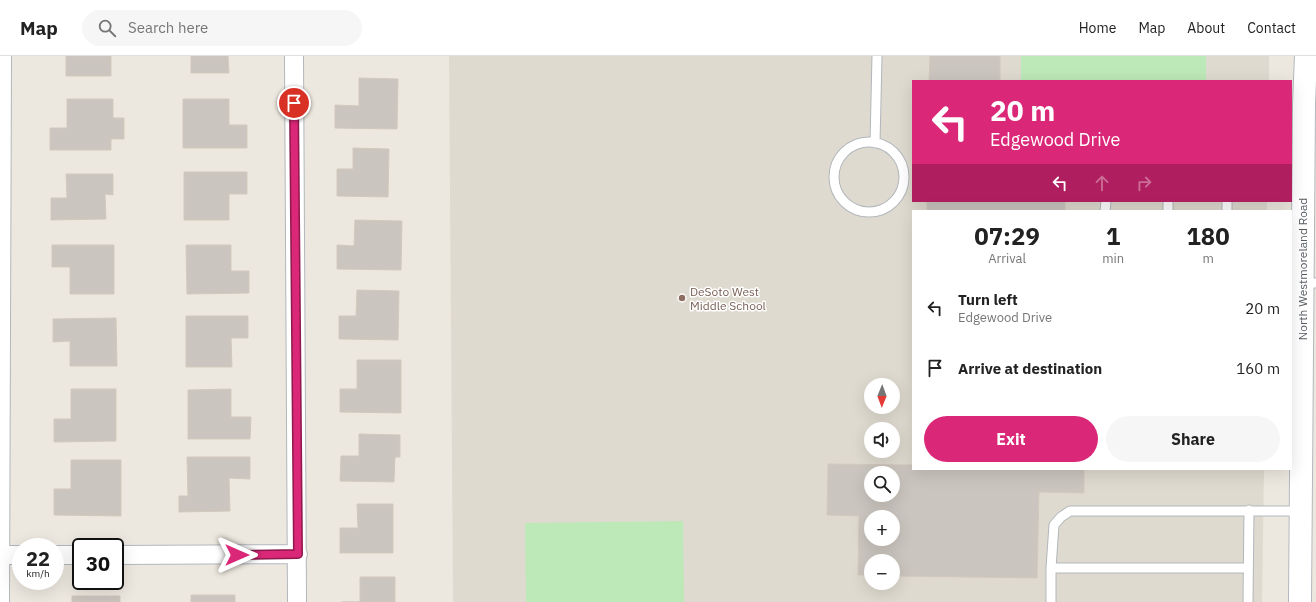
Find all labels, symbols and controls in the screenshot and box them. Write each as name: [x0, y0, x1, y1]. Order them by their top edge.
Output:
search box: [82, 10, 362, 46]
text: Map: [20, 16, 58, 40]
icon: search: [96, 17, 118, 39]
text: Search here: [128, 18, 208, 37]
text: Home: [1079, 19, 1116, 37]
text: Map: [1138, 19, 1165, 37]
text: About: [1187, 19, 1225, 37]
text: Contact: [1247, 19, 1296, 37]
pin: [277, 86, 311, 120]
icon: arrive: [283, 92, 305, 114]
text: 20 m: [990, 92, 1055, 129]
icon: left: [924, 96, 976, 148]
text: Edgewood Drive: [990, 128, 1120, 151]
icon: left: [1049, 172, 1071, 194]
icon: ahead: [1091, 172, 1113, 194]
icon: right: [1133, 172, 1155, 194]
street label: North Westmoreland Road: [1295, 198, 1310, 340]
text: 07:29: [974, 220, 1040, 252]
text: 1: [1106, 220, 1120, 252]
text: 180: [1186, 220, 1230, 252]
text: Arrival: [988, 250, 1026, 267]
text: min: [1102, 250, 1124, 267]
text: m: [1202, 250, 1214, 267]
place label: DeSoto West Middle School: [690, 284, 766, 313]
text: Turn left: [958, 290, 1018, 309]
marker: DeSoto West Middle School: [677, 293, 687, 303]
icon: left: [924, 297, 946, 319]
text: 20 m: [1245, 299, 1280, 318]
text: Edgewood Drive: [958, 309, 1052, 326]
icon: arrive: [924, 357, 946, 379]
text: Arrive at destination: [958, 359, 1102, 378]
text: 160 m: [1236, 359, 1280, 378]
north arrow: [864, 378, 900, 414]
map controls: [864, 378, 900, 590]
button: Exit: [924, 416, 1098, 462]
button: Share: [1106, 416, 1280, 462]
button: sound: [864, 422, 900, 458]
button: search: [864, 466, 900, 502]
button: +: [864, 510, 900, 546]
position arrow: [216, 534, 258, 576]
speed limit sign: 30: [72, 538, 124, 590]
text: 22: [26, 545, 50, 572]
button: −: [864, 554, 900, 590]
text: km/h: [26, 567, 50, 580]

